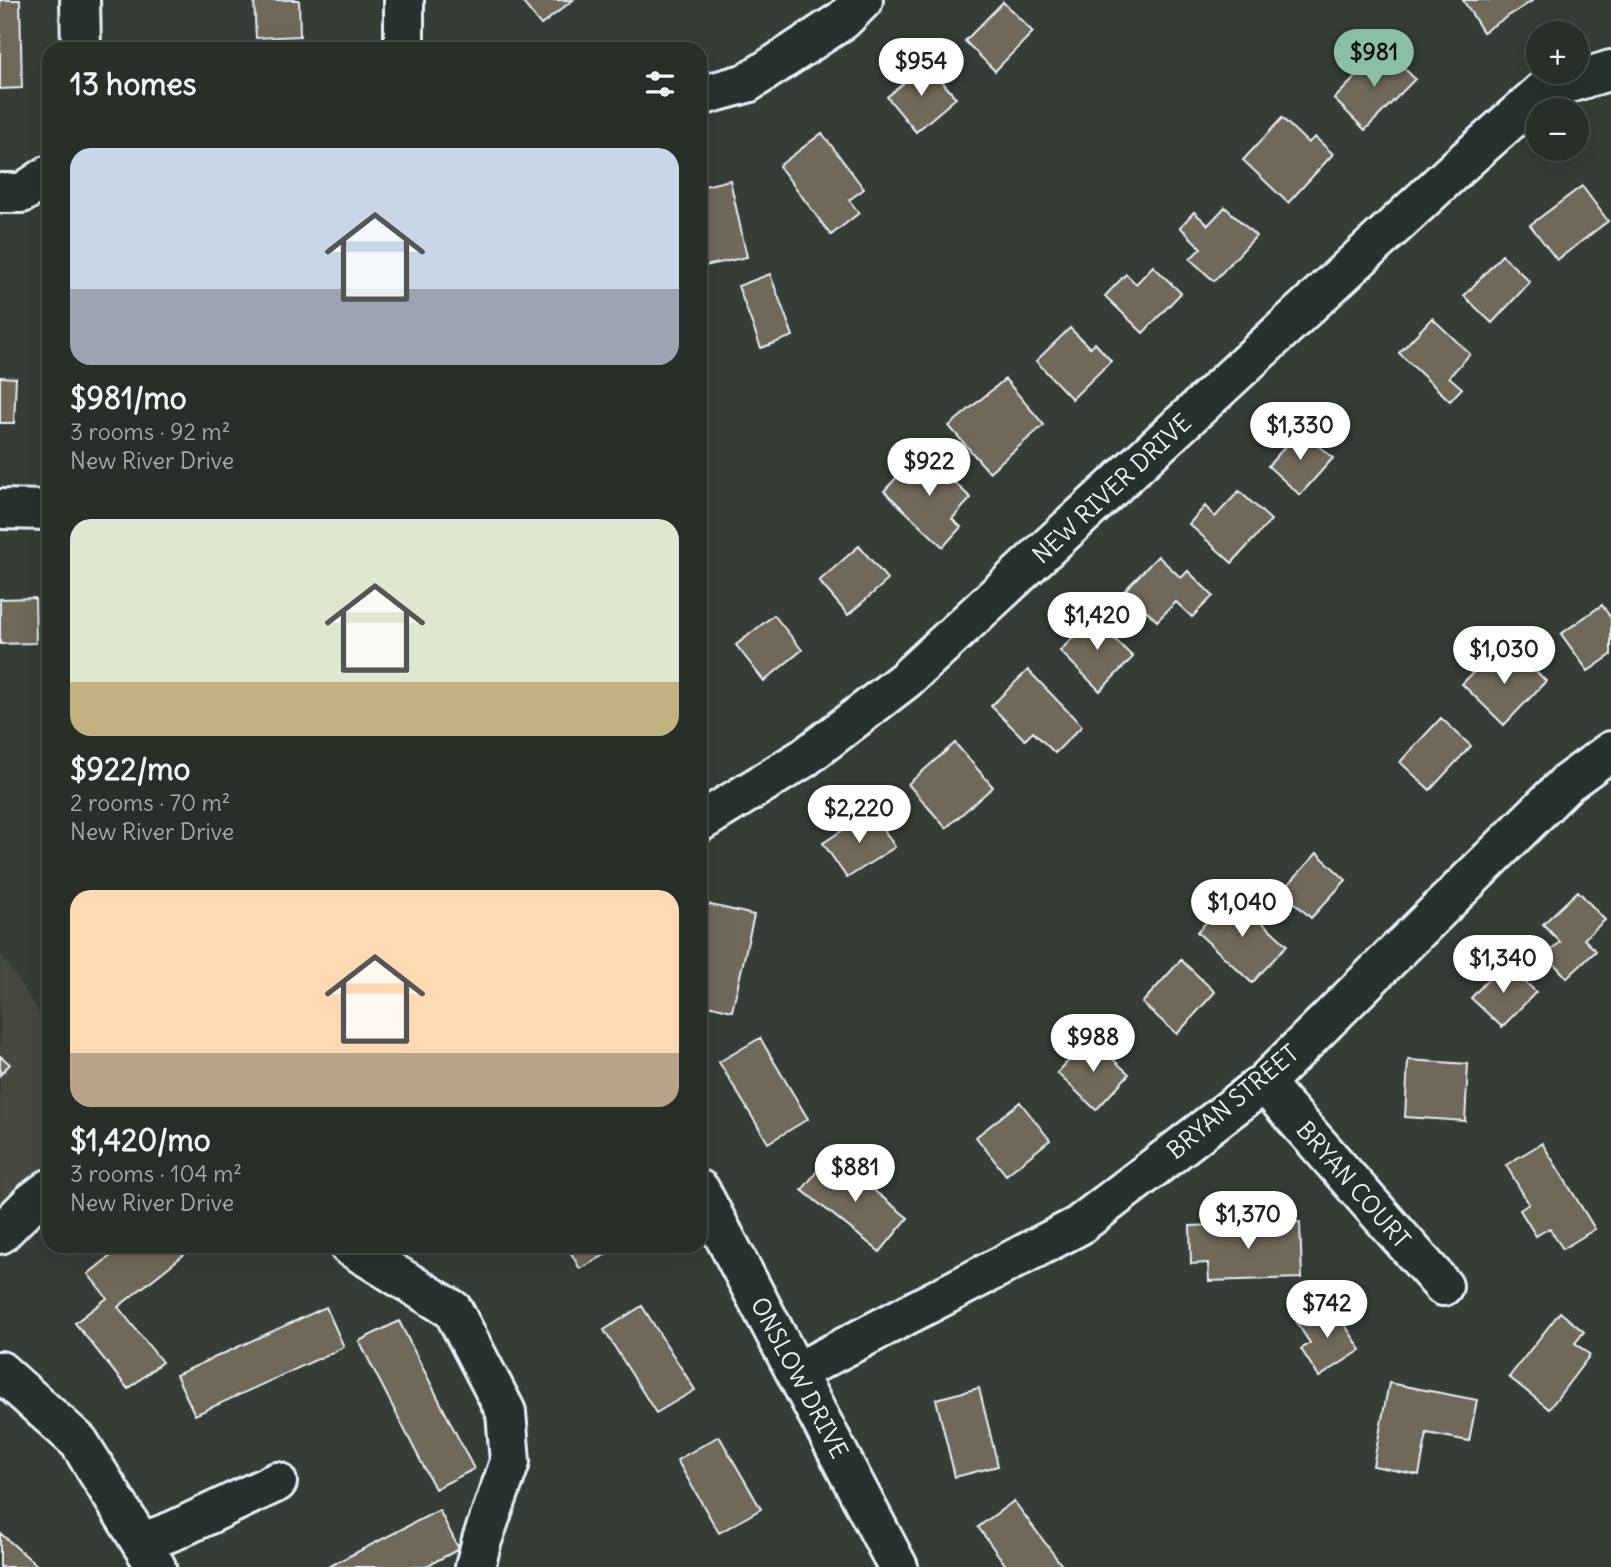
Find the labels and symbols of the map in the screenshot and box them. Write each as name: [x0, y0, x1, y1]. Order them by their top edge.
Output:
pin: $981: [1333, 29, 1415, 89]
pin: $954: [880, 38, 962, 98]
pin: $1,330: [1243, 402, 1357, 462]
street label: NEW RIVER DRIVE: [1026, 407, 1197, 569]
pin: $922: [888, 438, 970, 498]
pin: $1,420: [1040, 592, 1154, 652]
pin: $1,030: [1447, 626, 1561, 686]
pin: $2,220: [802, 786, 916, 845]
pin: $1,040: [1185, 880, 1299, 939]
pin: $1,340: [1446, 936, 1560, 995]
pin: $988: [1052, 1014, 1134, 1074]
street label: BRYAN STREET: [1160, 1037, 1304, 1165]
street label: BRYAN COURT: [1290, 1115, 1417, 1254]
pin: $881: [814, 1144, 896, 1204]
pin: $1,370: [1191, 1192, 1305, 1251]
pin: $742: [1286, 1280, 1368, 1340]
street label: ONSLOW DRIVE: [745, 1292, 855, 1463]

